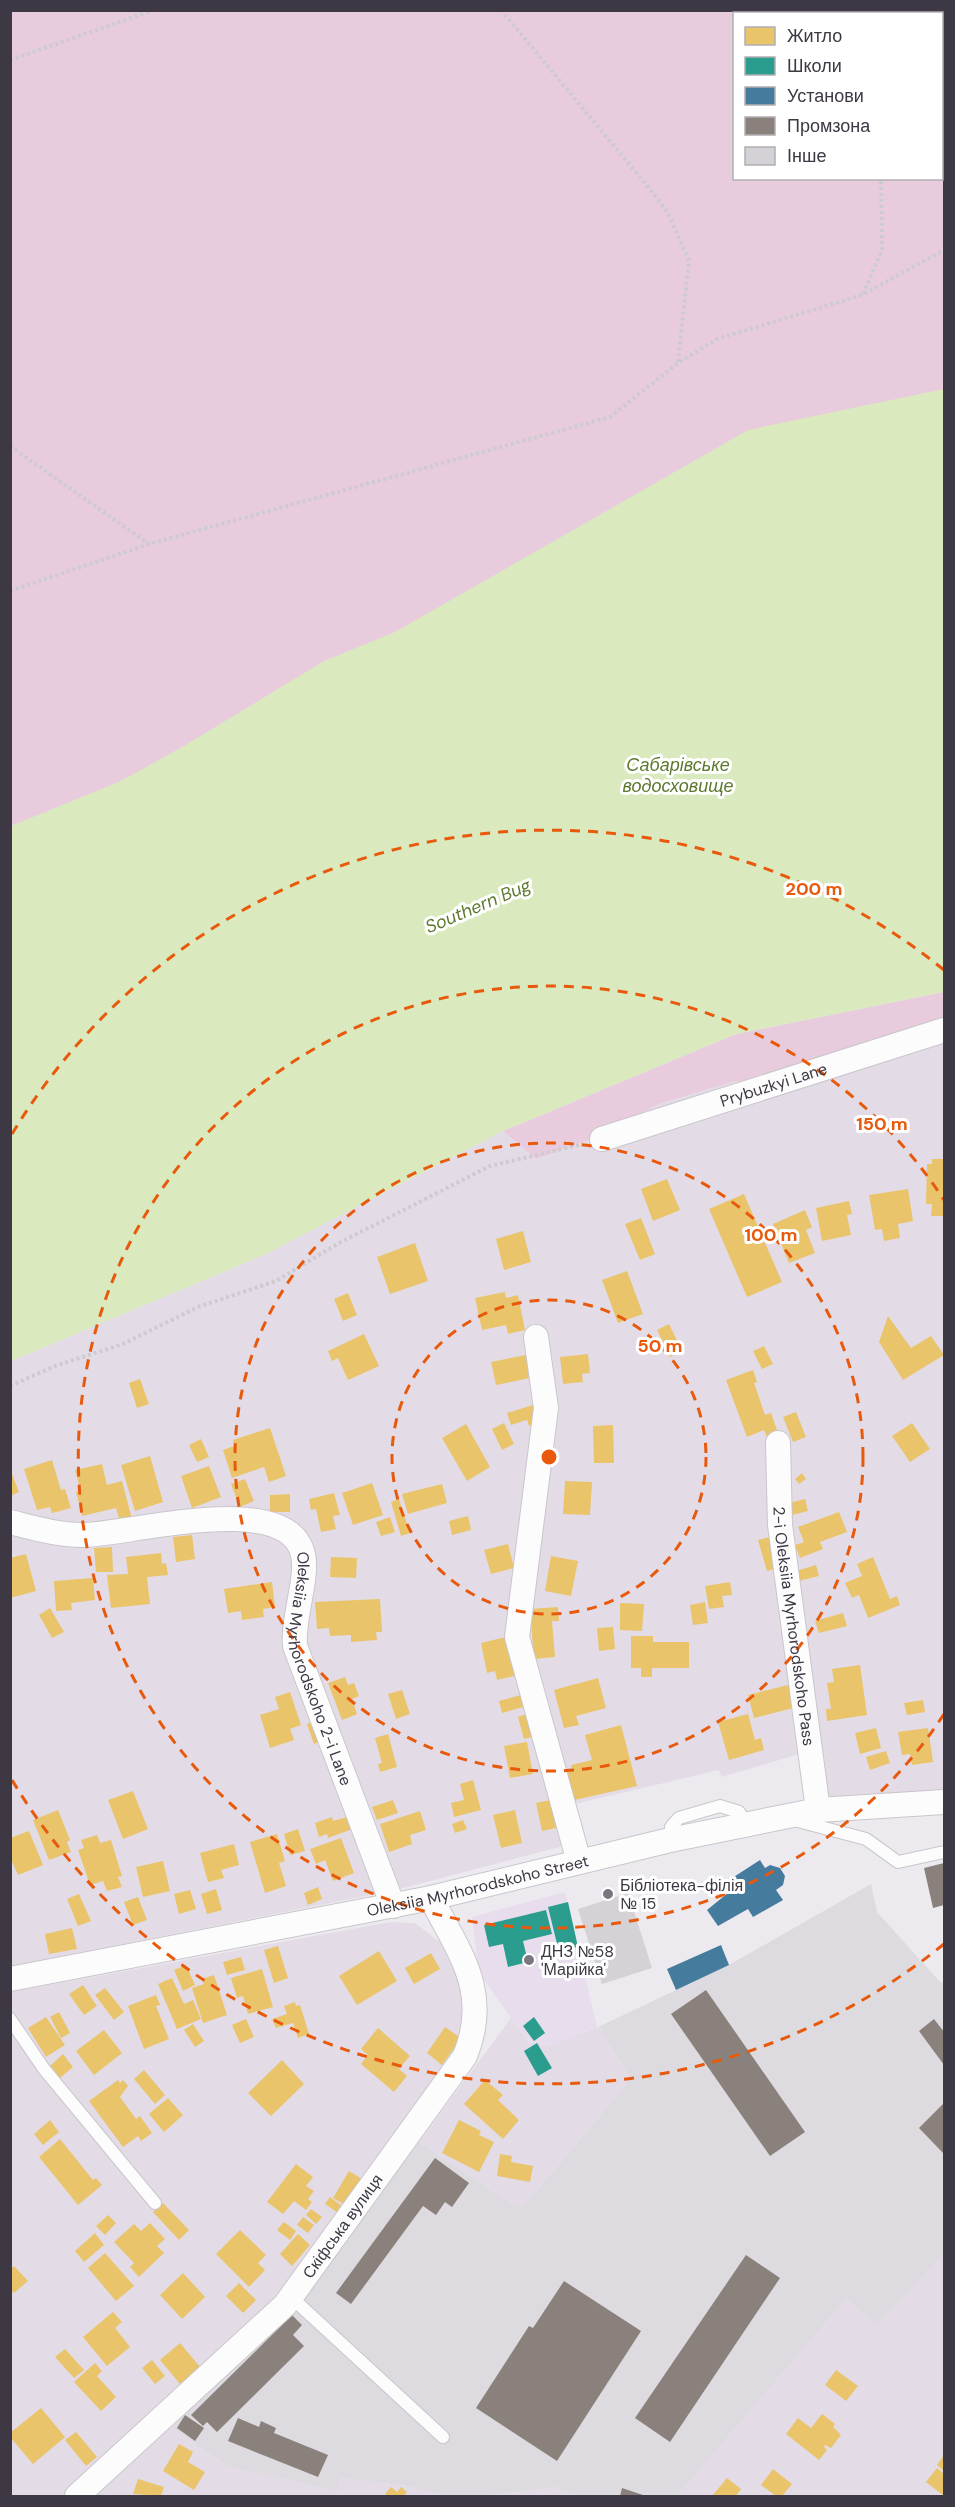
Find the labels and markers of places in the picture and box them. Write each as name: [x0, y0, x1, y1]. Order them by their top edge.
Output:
centre of rings: [539, 1447, 559, 1467]
place label: Бібліотека-філія № 15: [620, 1875, 743, 1914]
marker: Бібліотека-філія № 15: [601, 1887, 615, 1901]
place label: ДНЗ №58 'Марійка': [541, 1941, 614, 1980]
marker: ДНЗ №58 'Марійка': [522, 1953, 536, 1967]

